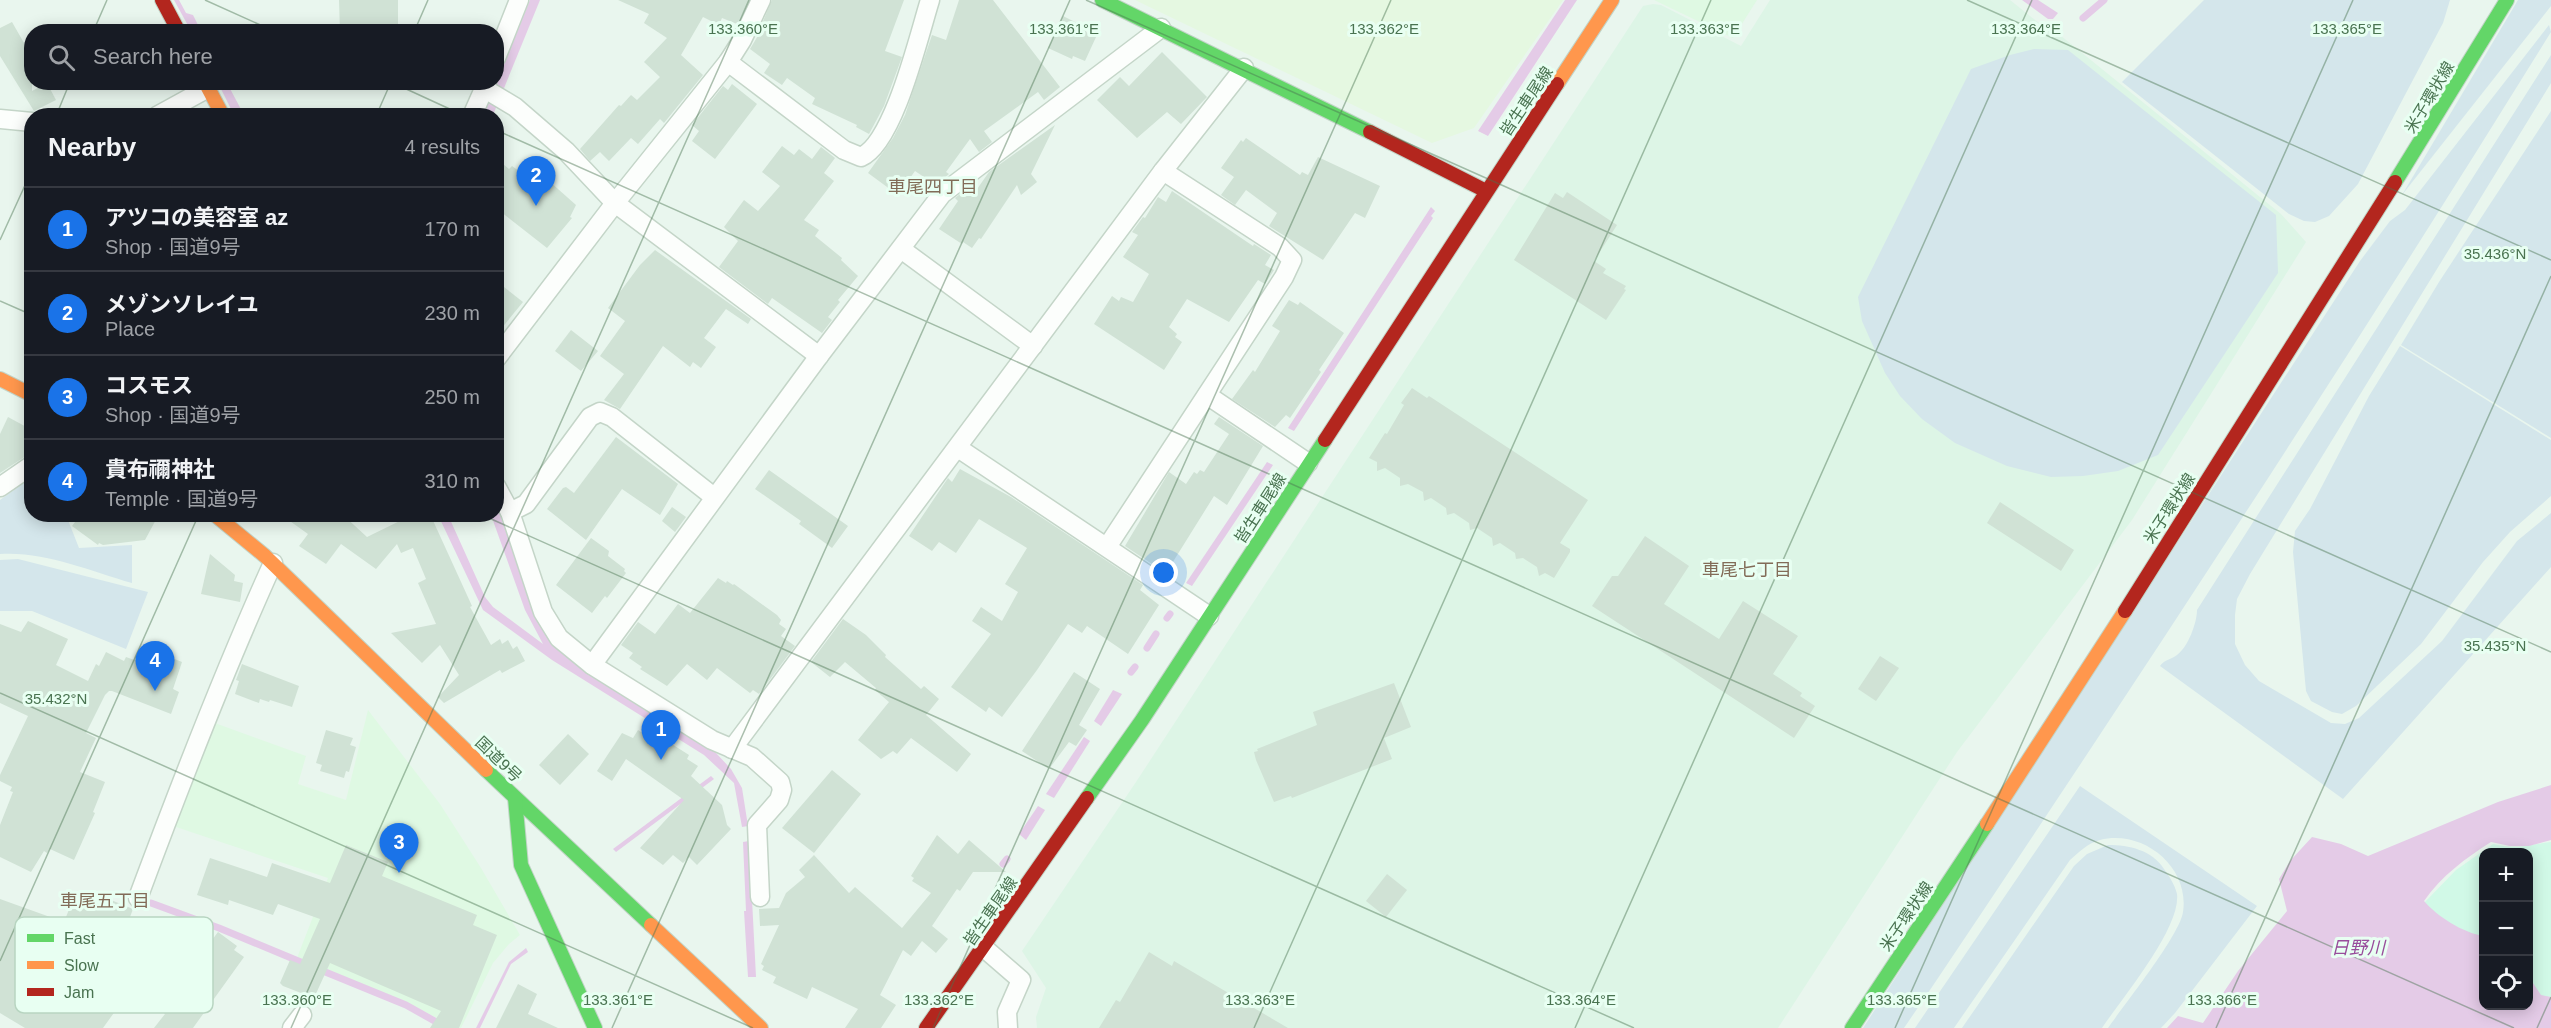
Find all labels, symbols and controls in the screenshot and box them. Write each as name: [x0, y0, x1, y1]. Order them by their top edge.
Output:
text: 133.360°E: [708, 20, 778, 37]
text: 133.361°E: [1029, 20, 1099, 37]
text: 133.362°E: [1349, 20, 1419, 37]
text: 133.363°E: [1670, 20, 1740, 37]
text: 133.364°E: [1991, 20, 2061, 37]
text: 133.365°E: [2312, 20, 2382, 37]
search box: [24, 24, 504, 90]
icon: search: [45, 41, 78, 74]
text: Search here: [93, 44, 213, 69]
street label: 米子環状線: [2402, 59, 2457, 136]
street label: 皆生車尾線: [1497, 63, 1556, 139]
text: Nearby: [48, 132, 136, 162]
text: 4 results: [404, 136, 480, 158]
pin: 2: [516, 156, 556, 206]
district label: 車尾四丁目: [888, 177, 978, 197]
text: アツコの美容室 az: [105, 205, 288, 230]
text: 1: [62, 218, 73, 240]
text: 170 m: [424, 218, 480, 240]
text: Shop · 国道9号: [105, 236, 241, 258]
text: 35.436°N: [2464, 245, 2526, 262]
text: メゾンソレイユ: [105, 292, 259, 317]
text: 2: [62, 302, 73, 324]
text: 230 m: [424, 302, 480, 324]
text: Place: [105, 318, 155, 340]
text: コスモス: [105, 373, 193, 398]
text: 3: [62, 386, 73, 408]
text: 250 m: [424, 386, 480, 408]
text: Shop · 国道9号: [105, 404, 241, 426]
text: 貴布禰神社: [105, 457, 215, 482]
text: 4: [62, 470, 73, 492]
text: 310 m: [424, 470, 480, 492]
street label: 皆生車尾線: [1232, 470, 1289, 546]
street label: 米子環状線: [2141, 470, 2198, 546]
text: Temple · 国道9号: [105, 488, 258, 510]
your location: [1149, 558, 1178, 587]
district label: 車尾七丁目: [1702, 560, 1792, 580]
text: 35.435°N: [2464, 637, 2526, 654]
pin: 4: [136, 642, 174, 691]
text: 35.432°N: [25, 690, 87, 707]
pin: 1: [642, 710, 680, 760]
street label: 国道9号: [472, 733, 525, 785]
pin: 3: [380, 824, 418, 873]
map controls: [2479, 848, 2533, 1010]
button: +: [2479, 848, 2533, 902]
street label: 皆生車尾線: [960, 874, 1020, 949]
street label: 米子環状線: [1877, 878, 1936, 954]
district label: 車尾五丁目: [60, 891, 150, 911]
button: −: [2479, 902, 2533, 956]
legend: [15, 917, 213, 1013]
text: Fast: [64, 930, 96, 947]
water label: 日野川: [2331, 938, 2387, 958]
button: locate: [2479, 956, 2533, 1010]
text: Slow: [64, 957, 99, 974]
text: Jam: [64, 984, 94, 1001]
text: 133.360°E: [262, 991, 332, 1008]
text: 133.361°E: [583, 991, 653, 1008]
text: 133.362°E: [904, 991, 974, 1008]
text: 133.363°E: [1225, 991, 1295, 1008]
text: 133.364°E: [1546, 991, 1616, 1008]
text: 133.365°E: [1867, 991, 1937, 1008]
text: 133.366°E: [2187, 991, 2257, 1008]

